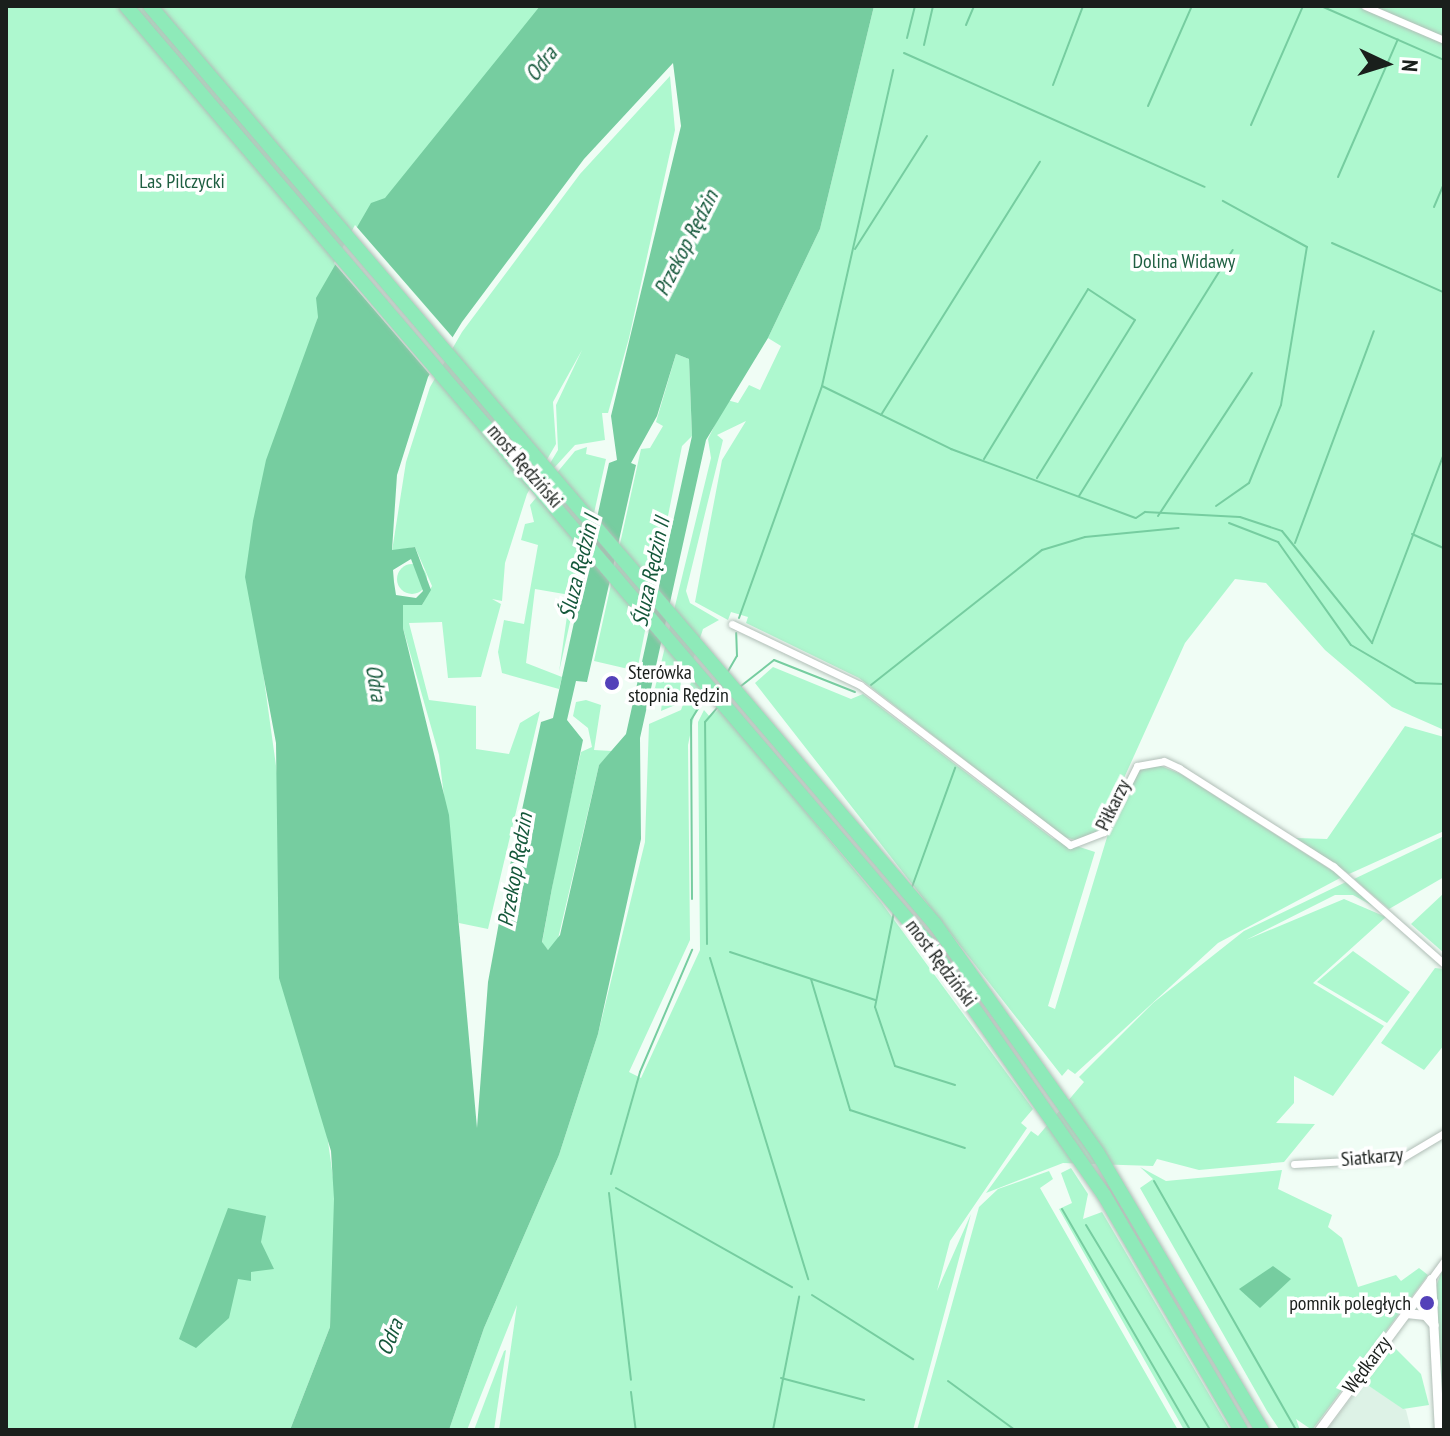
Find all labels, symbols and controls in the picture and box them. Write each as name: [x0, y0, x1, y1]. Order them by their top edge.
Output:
north arrow: [1346, 24, 1426, 104]
water label: Odra: [519, 42, 563, 86]
text: N: [1396, 59, 1424, 73]
park label: Las Pilczycki: [139, 169, 225, 193]
water label: Przekop Rędzin: [648, 186, 724, 300]
park label: Dolina Widawy: [1132, 249, 1236, 273]
street label: most Rędziński: [482, 419, 568, 513]
water label: Śluza Rędzin I: [553, 512, 605, 622]
water label: Śluza Rędzin II: [627, 515, 675, 629]
place label: Sterówka stopnia Rędzin: [628, 660, 729, 707]
water label: Odra: [360, 663, 392, 703]
marker: Sterówka stopnia Rędzin: [603, 674, 621, 692]
street label: Piłkarzy: [1090, 776, 1136, 834]
water label: Przekop Rędzin: [492, 811, 538, 929]
street label: most Rędziński: [900, 915, 982, 1011]
street label: Siatkarzy: [1340, 1142, 1404, 1172]
place label: pomnik poległych: [1289, 1291, 1411, 1315]
marker: pomnik poległych: [1418, 1294, 1436, 1312]
water label: Odra: [371, 1315, 409, 1359]
street label: Wędkarzy: [1338, 1332, 1396, 1398]

